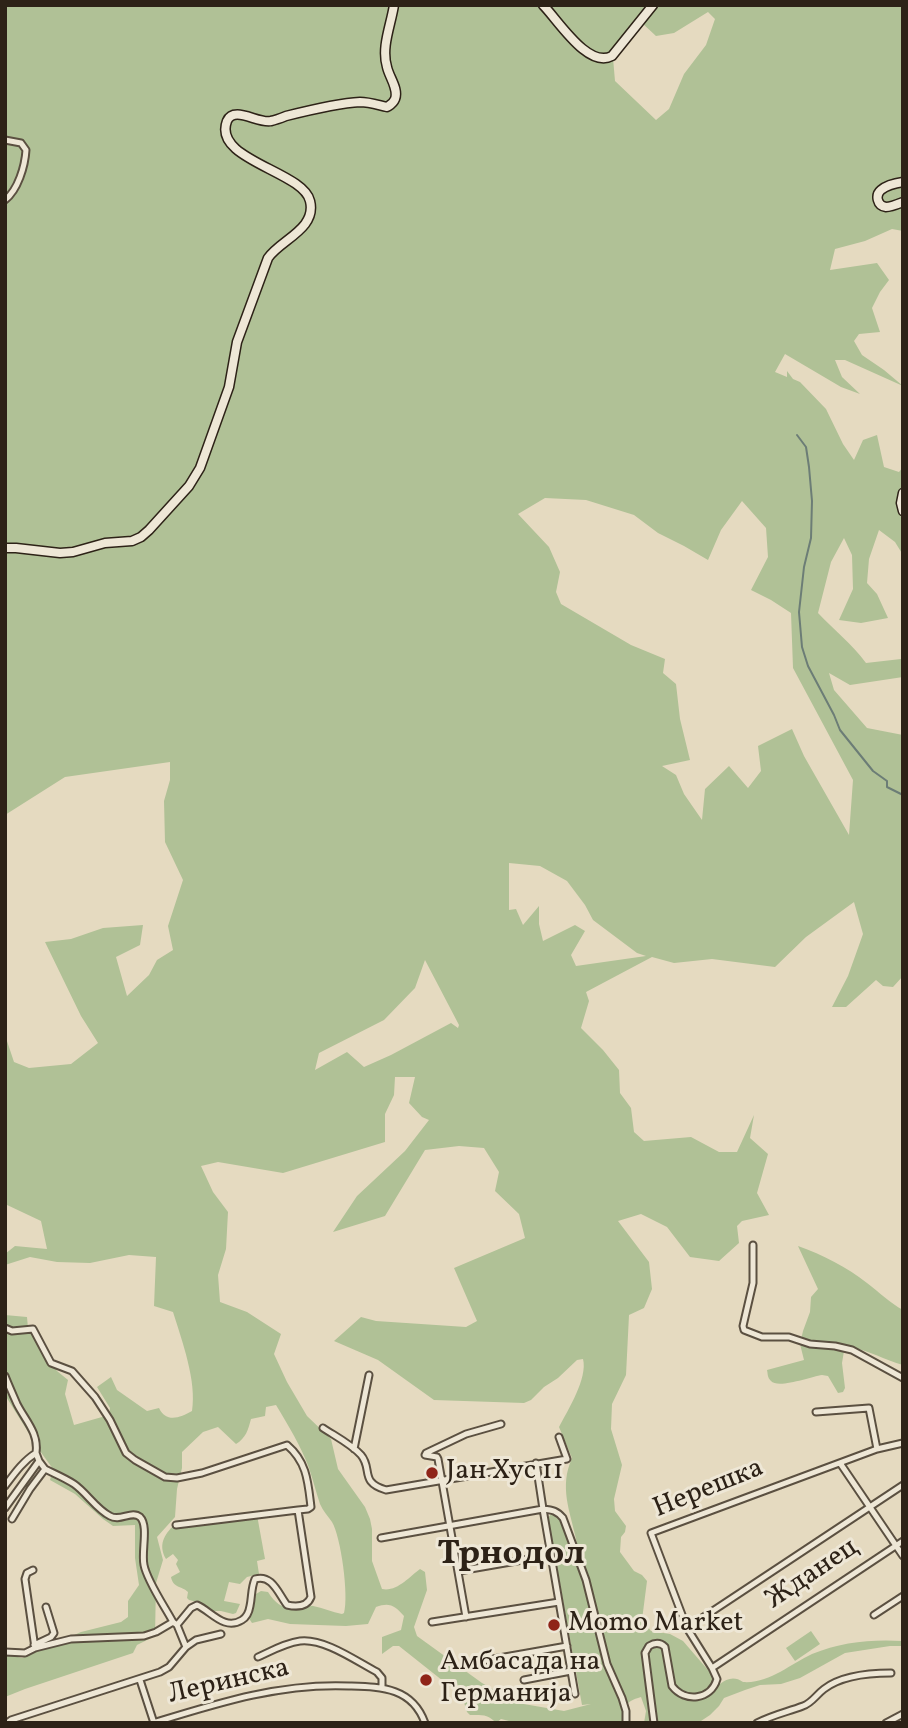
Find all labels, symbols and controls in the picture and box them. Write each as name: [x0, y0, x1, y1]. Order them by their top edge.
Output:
street label: Нерешка: [649, 1453, 769, 1527]
place label: Јан Хус 11: [446, 1456, 564, 1490]
marker: Јан Хус 11: [424, 1465, 440, 1481]
street label: Жданец: [760, 1532, 866, 1618]
district label: Трнодол: [437, 1536, 585, 1578]
place label: Momo Market: [568, 1608, 743, 1642]
marker: Momo Market: [546, 1617, 562, 1633]
place label: Амбасада на Германија: [440, 1647, 600, 1713]
street label: Леринска: [165, 1653, 293, 1713]
marker: Амбасада на Германија: [418, 1672, 434, 1688]

